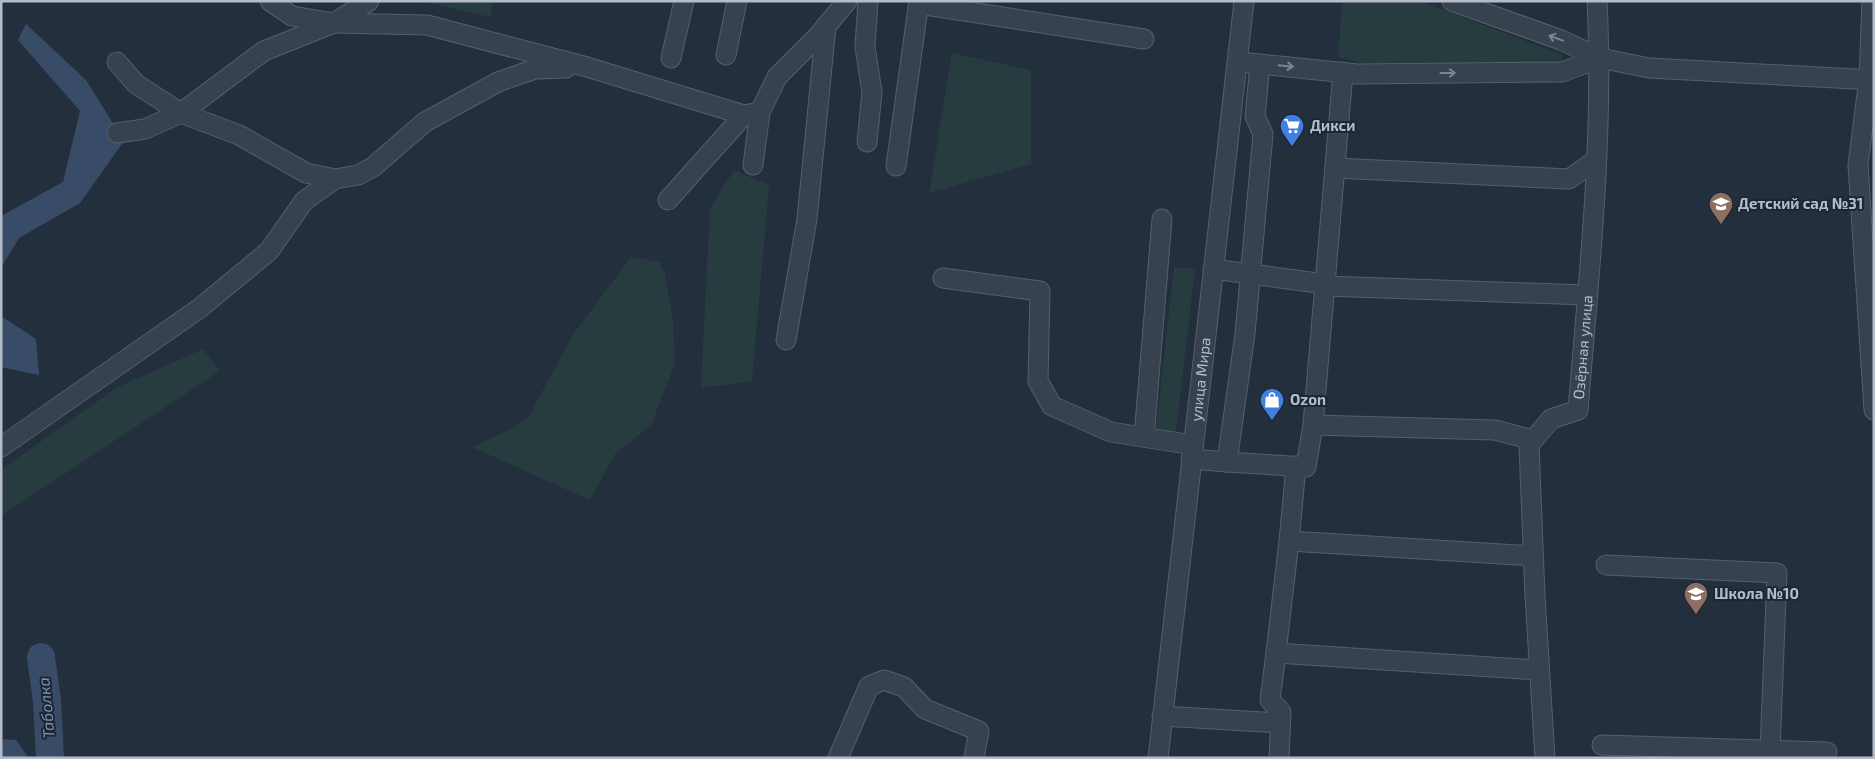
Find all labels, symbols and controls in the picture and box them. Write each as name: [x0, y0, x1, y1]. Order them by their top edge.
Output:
one-way arrow: [1549, 33, 1564, 42]
one-way arrow: [1278, 61, 1294, 71]
one-way arrow: [1440, 68, 1456, 78]
supermarket icon: Дикси: [1279, 113, 1305, 147]
place label: Дикси: [1310, 116, 1355, 134]
school or university icon: Детский сад №31: [1708, 191, 1734, 225]
place label: Детский сад №31: [1738, 194, 1863, 212]
street label: Озёрная улица: [1569, 294, 1596, 400]
street label: улица Мира: [1186, 336, 1214, 422]
shop icon: Ozon: [1259, 387, 1285, 421]
place label: Ozon: [1290, 390, 1326, 408]
school or university icon: Школа №10: [1683, 581, 1709, 615]
place label: Школа №10: [1714, 584, 1799, 602]
water label: Таболка: [33, 677, 58, 740]

